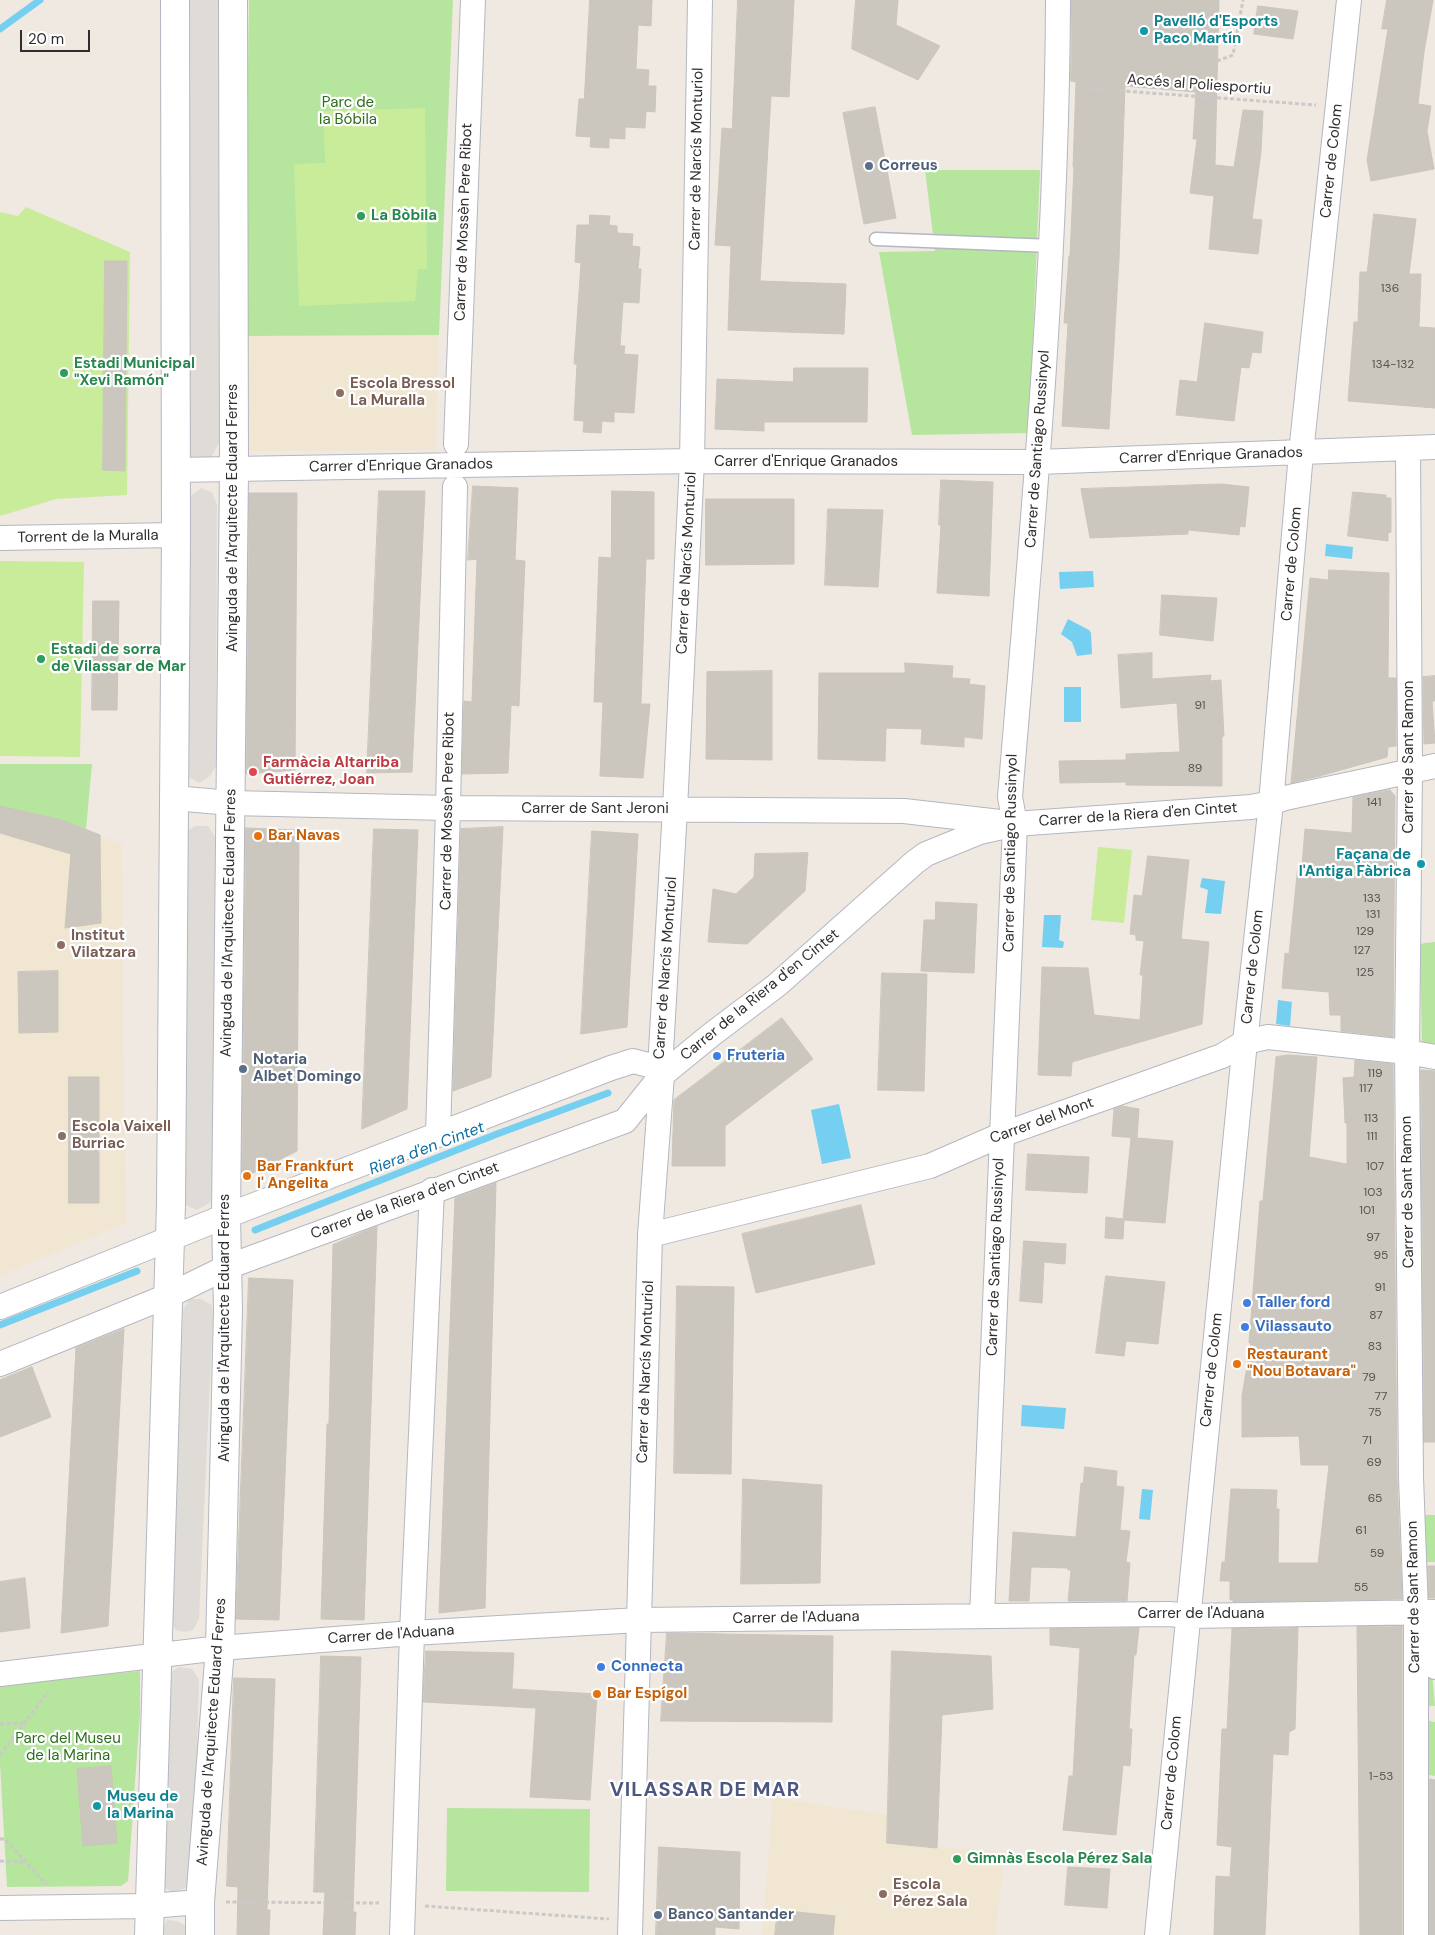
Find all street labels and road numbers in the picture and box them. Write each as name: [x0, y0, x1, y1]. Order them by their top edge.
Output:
street label: Carrer de Narcís Monturiol: [686, 67, 708, 251]
street label: Accés al Poliesportiu: [1126, 71, 1272, 99]
street label: Carrer de Colom: [1317, 103, 1347, 219]
street label: Carrer de Mossèn Pere Ribot: [452, 123, 476, 321]
street label: Carrer de Santiago Russinyol: [1022, 350, 1054, 548]
street label: Avinguda de l'Arquitecte Eduard Ferres: [224, 384, 242, 652]
street label: Carrer d'Enrique Granados: [1119, 444, 1303, 468]
street label: Carrer d'Enrique Granados: [714, 453, 898, 471]
street label: Carrer d'Enrique Granados: [309, 455, 493, 477]
street label: Carrer de Narcís Monturiol: [673, 471, 701, 655]
street label: Carrer de Colom: [1278, 506, 1306, 622]
street label: Torrent de la Muralla: [17, 527, 159, 547]
street label: Carrer de Sant Ramon: [1400, 681, 1418, 833]
street label: Carrer de Mossèn Pere Ribot: [437, 712, 459, 910]
street label: Carrer de Santiago Russinyol: [1000, 754, 1022, 952]
street label: Avinguda de l'Arquitecte Eduard Ferres: [218, 789, 240, 1057]
street label: Carrer de la Riera d'en Cintet: [1038, 799, 1238, 831]
street label: Carrer de Sant Jeroni: [521, 800, 669, 818]
street label: Carrer de Narcís Monturiol: [651, 876, 681, 1060]
street label: Carrer de Colom: [1238, 909, 1268, 1025]
street label: Carrer de la Riera d'en Cintet: [677, 925, 843, 1065]
street label: Carrer del Mont: [988, 1094, 1096, 1148]
street label: Carrer de Sant Ramon: [1398, 1115, 1418, 1269]
street label: Carrer de Santiago Russinyol: [984, 1158, 1008, 1356]
street label: Carrer de la Riera d'en Cintet: [308, 1159, 502, 1243]
street label: Avinguda de l'Arquitecte Eduard Ferres: [216, 1194, 234, 1462]
street label: Carrer de Narcís Monturiol: [634, 1280, 658, 1464]
street label: Carrer de Colom: [1197, 1312, 1227, 1428]
street label: Carrer de Sant Ramon: [1404, 1520, 1424, 1674]
street label: Avinguda de l'Arquitecte Eduard Ferres: [194, 1597, 230, 1867]
street label: Carrer de l'Aduana: [1137, 1605, 1265, 1623]
street label: Carrer de l'Aduana: [732, 1608, 860, 1628]
street label: Carrer de l'Aduana: [327, 1622, 455, 1648]
street label: Carrer de Colom: [1158, 1715, 1186, 1831]

